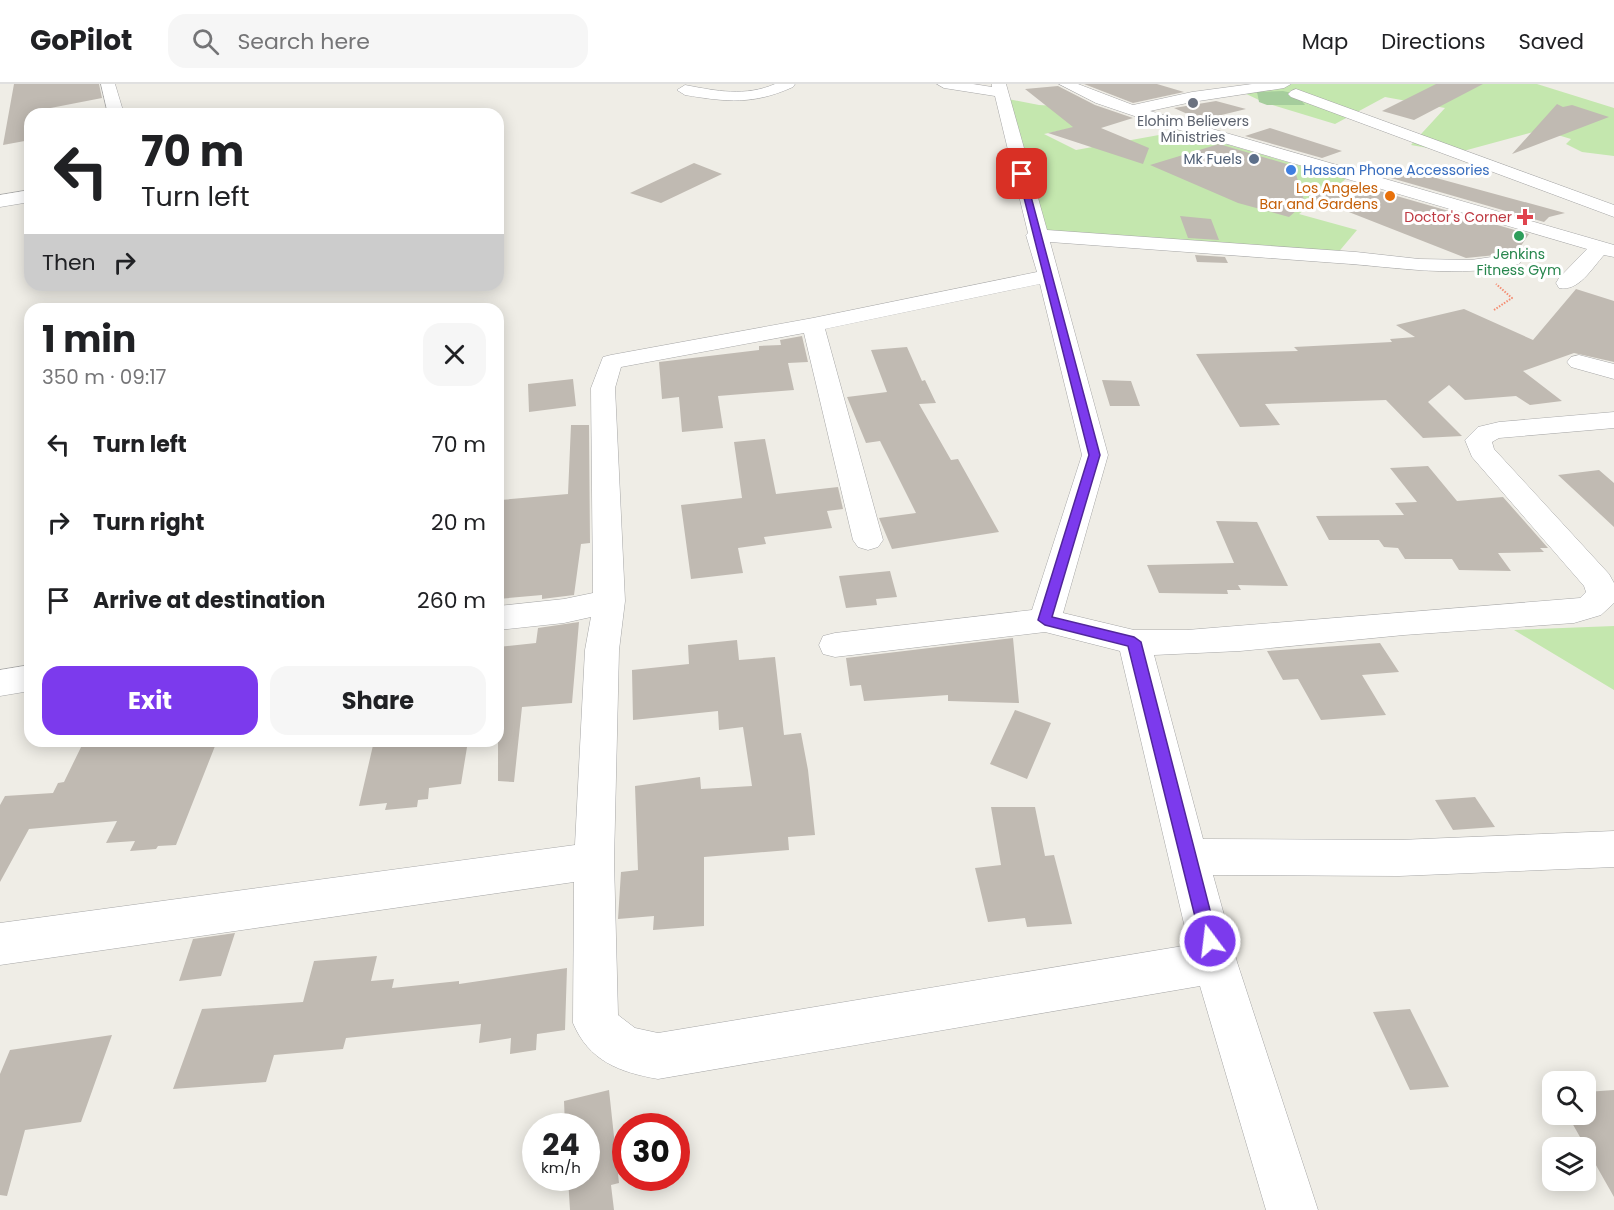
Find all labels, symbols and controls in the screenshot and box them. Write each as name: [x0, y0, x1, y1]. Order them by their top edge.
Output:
search box: [168, 14, 588, 68]
text: GoPilot: [30, 21, 132, 60]
icon: search: [189, 25, 222, 58]
text: Search here: [237, 26, 370, 57]
text: Map: [1302, 27, 1348, 56]
text: Directions: [1381, 27, 1485, 56]
text: Saved: [1518, 27, 1584, 56]
marker: Elohim Believers Ministries: [1186, 96, 1200, 110]
place label: Elohim Believers Ministries: [1137, 111, 1249, 147]
text: 70 m: [141, 122, 244, 181]
icon: left: [42, 132, 120, 210]
pin: [996, 148, 1047, 199]
place label: Mk Fuels: [1184, 149, 1242, 169]
marker: Mk Fuels: [1247, 152, 1261, 166]
icon: arrive: [1005, 157, 1038, 190]
place label: Hassan Phone Accessories: [1303, 160, 1490, 180]
marker: Hassan Phone Accessories: [1284, 163, 1298, 177]
text: Turn left: [141, 178, 250, 215]
place label: Los Angeles Bar and Gardens: [1259, 178, 1378, 214]
marker: Los Angeles Bar and Gardens: [1383, 189, 1397, 203]
place label: Doctor's Corner: [1404, 207, 1512, 227]
marker: Doctor's Corner: [1516, 208, 1534, 226]
marker: Jenkins Fitness Gym: [1512, 229, 1526, 243]
place label: Jenkins Fitness Gym: [1477, 244, 1561, 280]
icon: right: [108, 246, 141, 279]
text: Then: [42, 247, 96, 278]
text: 1 min: [42, 314, 136, 365]
button: close: [423, 323, 486, 386]
text: 350 m · 09:17: [42, 363, 167, 391]
icon: left: [42, 428, 75, 461]
text: Turn left: [93, 429, 187, 460]
text: 70 m: [432, 429, 486, 460]
icon: right: [42, 506, 75, 539]
text: Turn right: [93, 507, 204, 538]
text: 20 m: [431, 507, 486, 538]
icon: arrive: [42, 584, 75, 617]
text: Arrive at destination: [93, 585, 325, 616]
text: 260 m: [417, 585, 486, 616]
button: Exit: [42, 666, 258, 735]
button: Share: [270, 666, 486, 735]
position arrow: [1178, 909, 1242, 973]
map controls: [1542, 1071, 1596, 1191]
button: search: [1542, 1071, 1596, 1125]
speed limit sign: 30: [612, 1113, 690, 1191]
text: 24: [542, 1123, 580, 1166]
button: layers: [1542, 1137, 1596, 1191]
text: km/h: [541, 1157, 581, 1178]

